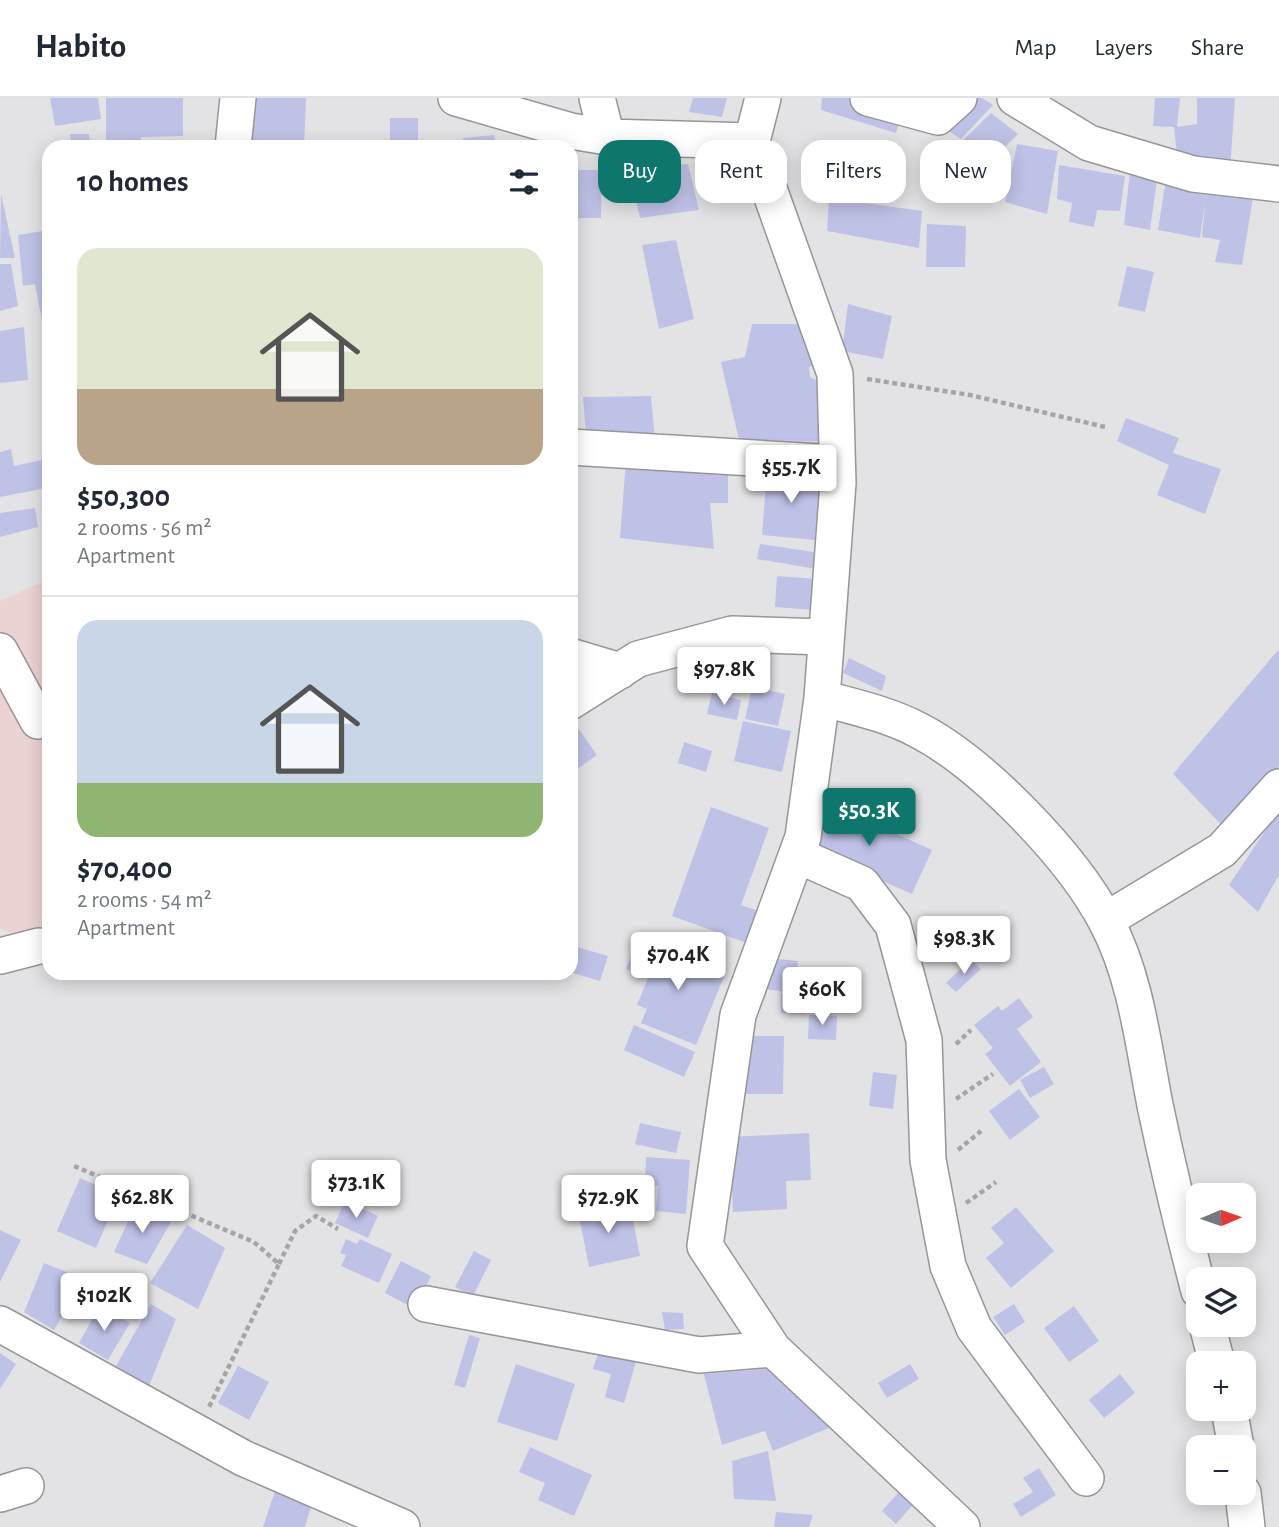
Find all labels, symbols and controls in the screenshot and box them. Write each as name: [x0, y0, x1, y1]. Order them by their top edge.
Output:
text: Habito: [35, 31, 126, 64]
text: Map: [1014, 36, 1056, 60]
text: Layers: [1094, 36, 1153, 60]
text: Share: [1191, 36, 1244, 60]
chip: Buy: [598, 140, 681, 203]
chip: Rent: [695, 140, 787, 203]
chip: Filters: [801, 140, 906, 203]
chip: New: [920, 140, 1011, 203]
icon: filters: [505, 163, 543, 201]
text: 10 homes: [77, 167, 188, 197]
icon: home: [247, 294, 373, 420]
pin: $55.7K: [734, 446, 848, 505]
text: $55.7K: [762, 456, 820, 479]
text: $50,300: [77, 482, 170, 512]
text: 2 rooms · 56 m²: [77, 517, 211, 540]
text: Apartment: [77, 545, 175, 568]
pin: $97.8K: [667, 648, 781, 707]
text: $97.8K: [693, 658, 755, 681]
icon: home: [247, 666, 373, 792]
pin: $50.3K: [812, 788, 926, 848]
text: $50.3K: [839, 799, 899, 822]
text: $70,400: [77, 854, 172, 884]
text: 2 rooms · 54 m²: [77, 889, 212, 912]
pin: $98.3K: [907, 916, 1021, 976]
text: Apartment: [77, 917, 175, 940]
text: $98.3K: [933, 927, 995, 950]
pin: $70.4K: [621, 932, 735, 992]
text: $70.4K: [647, 943, 709, 966]
pin: $60K: [781, 968, 863, 1027]
text: $60K: [799, 978, 845, 1001]
pin: $73.1K: [299, 1160, 413, 1220]
text: $73.1K: [327, 1171, 385, 1194]
pin: $62.8K: [85, 1176, 199, 1235]
pin: $72.9K: [551, 1176, 665, 1235]
north arrow: [1186, 1183, 1256, 1253]
map controls: [1186, 1183, 1256, 1505]
text: $62.8K: [111, 1186, 173, 1209]
text: $72.9K: [578, 1186, 638, 1209]
button: layers: [1186, 1267, 1256, 1337]
pin: $102K: [55, 1274, 153, 1333]
text: $102K: [77, 1284, 131, 1307]
button: +: [1186, 1351, 1256, 1421]
button: −: [1186, 1435, 1256, 1505]

